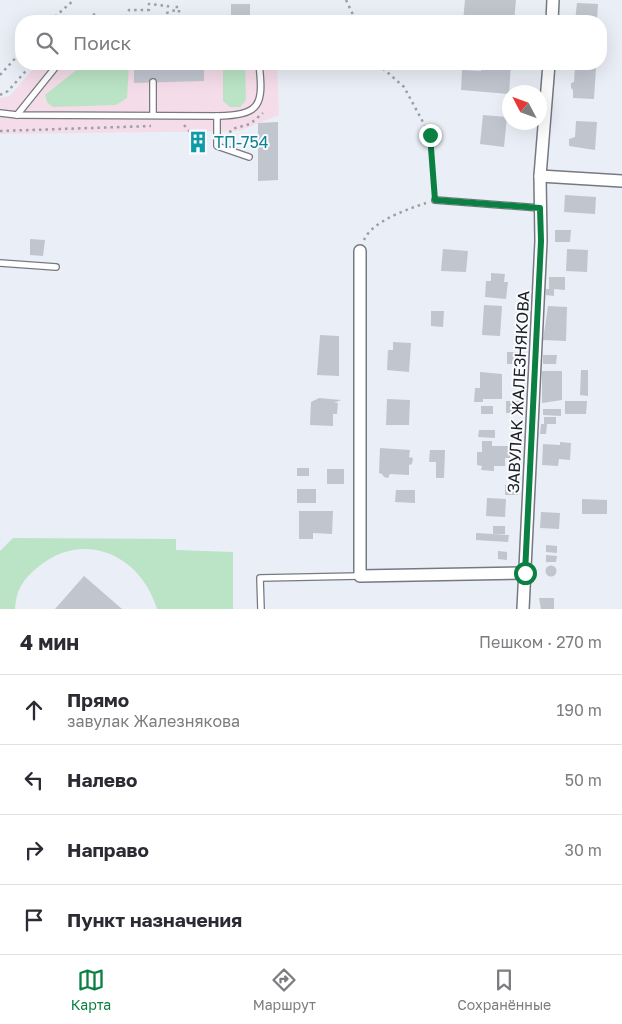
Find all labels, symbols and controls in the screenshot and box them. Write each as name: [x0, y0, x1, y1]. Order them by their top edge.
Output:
search box: [15, 15, 607, 70]
icon: search: [33, 29, 61, 57]
text: Поиск: [73, 31, 132, 54]
north arrow: [502, 85, 547, 130]
route end: [419, 124, 442, 147]
building icon: ТП-754: [185, 129, 211, 155]
place label: ТП-754: [214, 132, 269, 152]
street label: ЗАВУЛАК ЖАЛЕЗНЯКОВА: [503, 290, 533, 494]
route start: [514, 562, 537, 585]
text: 4 мин: [20, 629, 79, 655]
text: Пешком · 270 m: [479, 632, 602, 652]
text: Прямо: [67, 688, 129, 711]
icon: ahead: [20, 696, 48, 724]
text: 190 m: [556, 700, 602, 720]
text: завулак Жалезнякова: [67, 711, 240, 731]
icon: left: [20, 766, 48, 794]
text: Налево: [67, 768, 137, 791]
text: 50 m: [565, 770, 602, 790]
icon: right: [20, 836, 48, 864]
text: Направо: [67, 838, 149, 861]
text: 30 m: [565, 840, 602, 860]
icon: arrive: [20, 906, 48, 934]
text: Пункт назначения: [67, 908, 242, 931]
tab: Карта: [71, 966, 111, 1013]
tab: Маршрут: [253, 966, 316, 1013]
tab: Сохранённые: [457, 966, 551, 1013]

